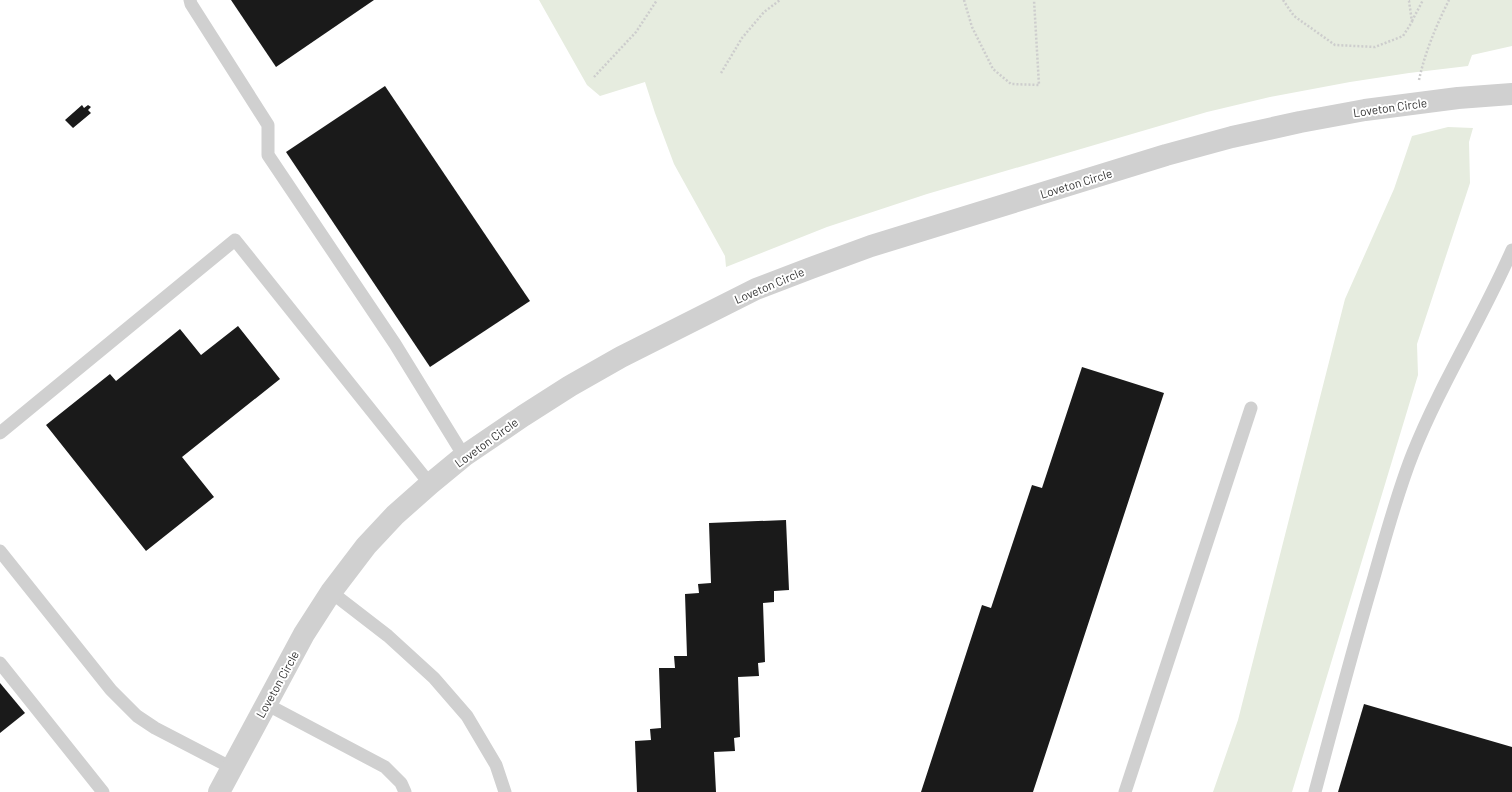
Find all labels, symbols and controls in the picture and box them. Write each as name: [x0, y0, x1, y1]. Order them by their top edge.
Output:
street label: Loveton Circle: [1352, 95, 1428, 119]
street label: Loveton Circle: [1038, 165, 1114, 201]
street label: Loveton Circle: [732, 264, 806, 306]
street label: Loveton Circle: [452, 414, 520, 470]
street label: Loveton Circle: [253, 648, 301, 720]

